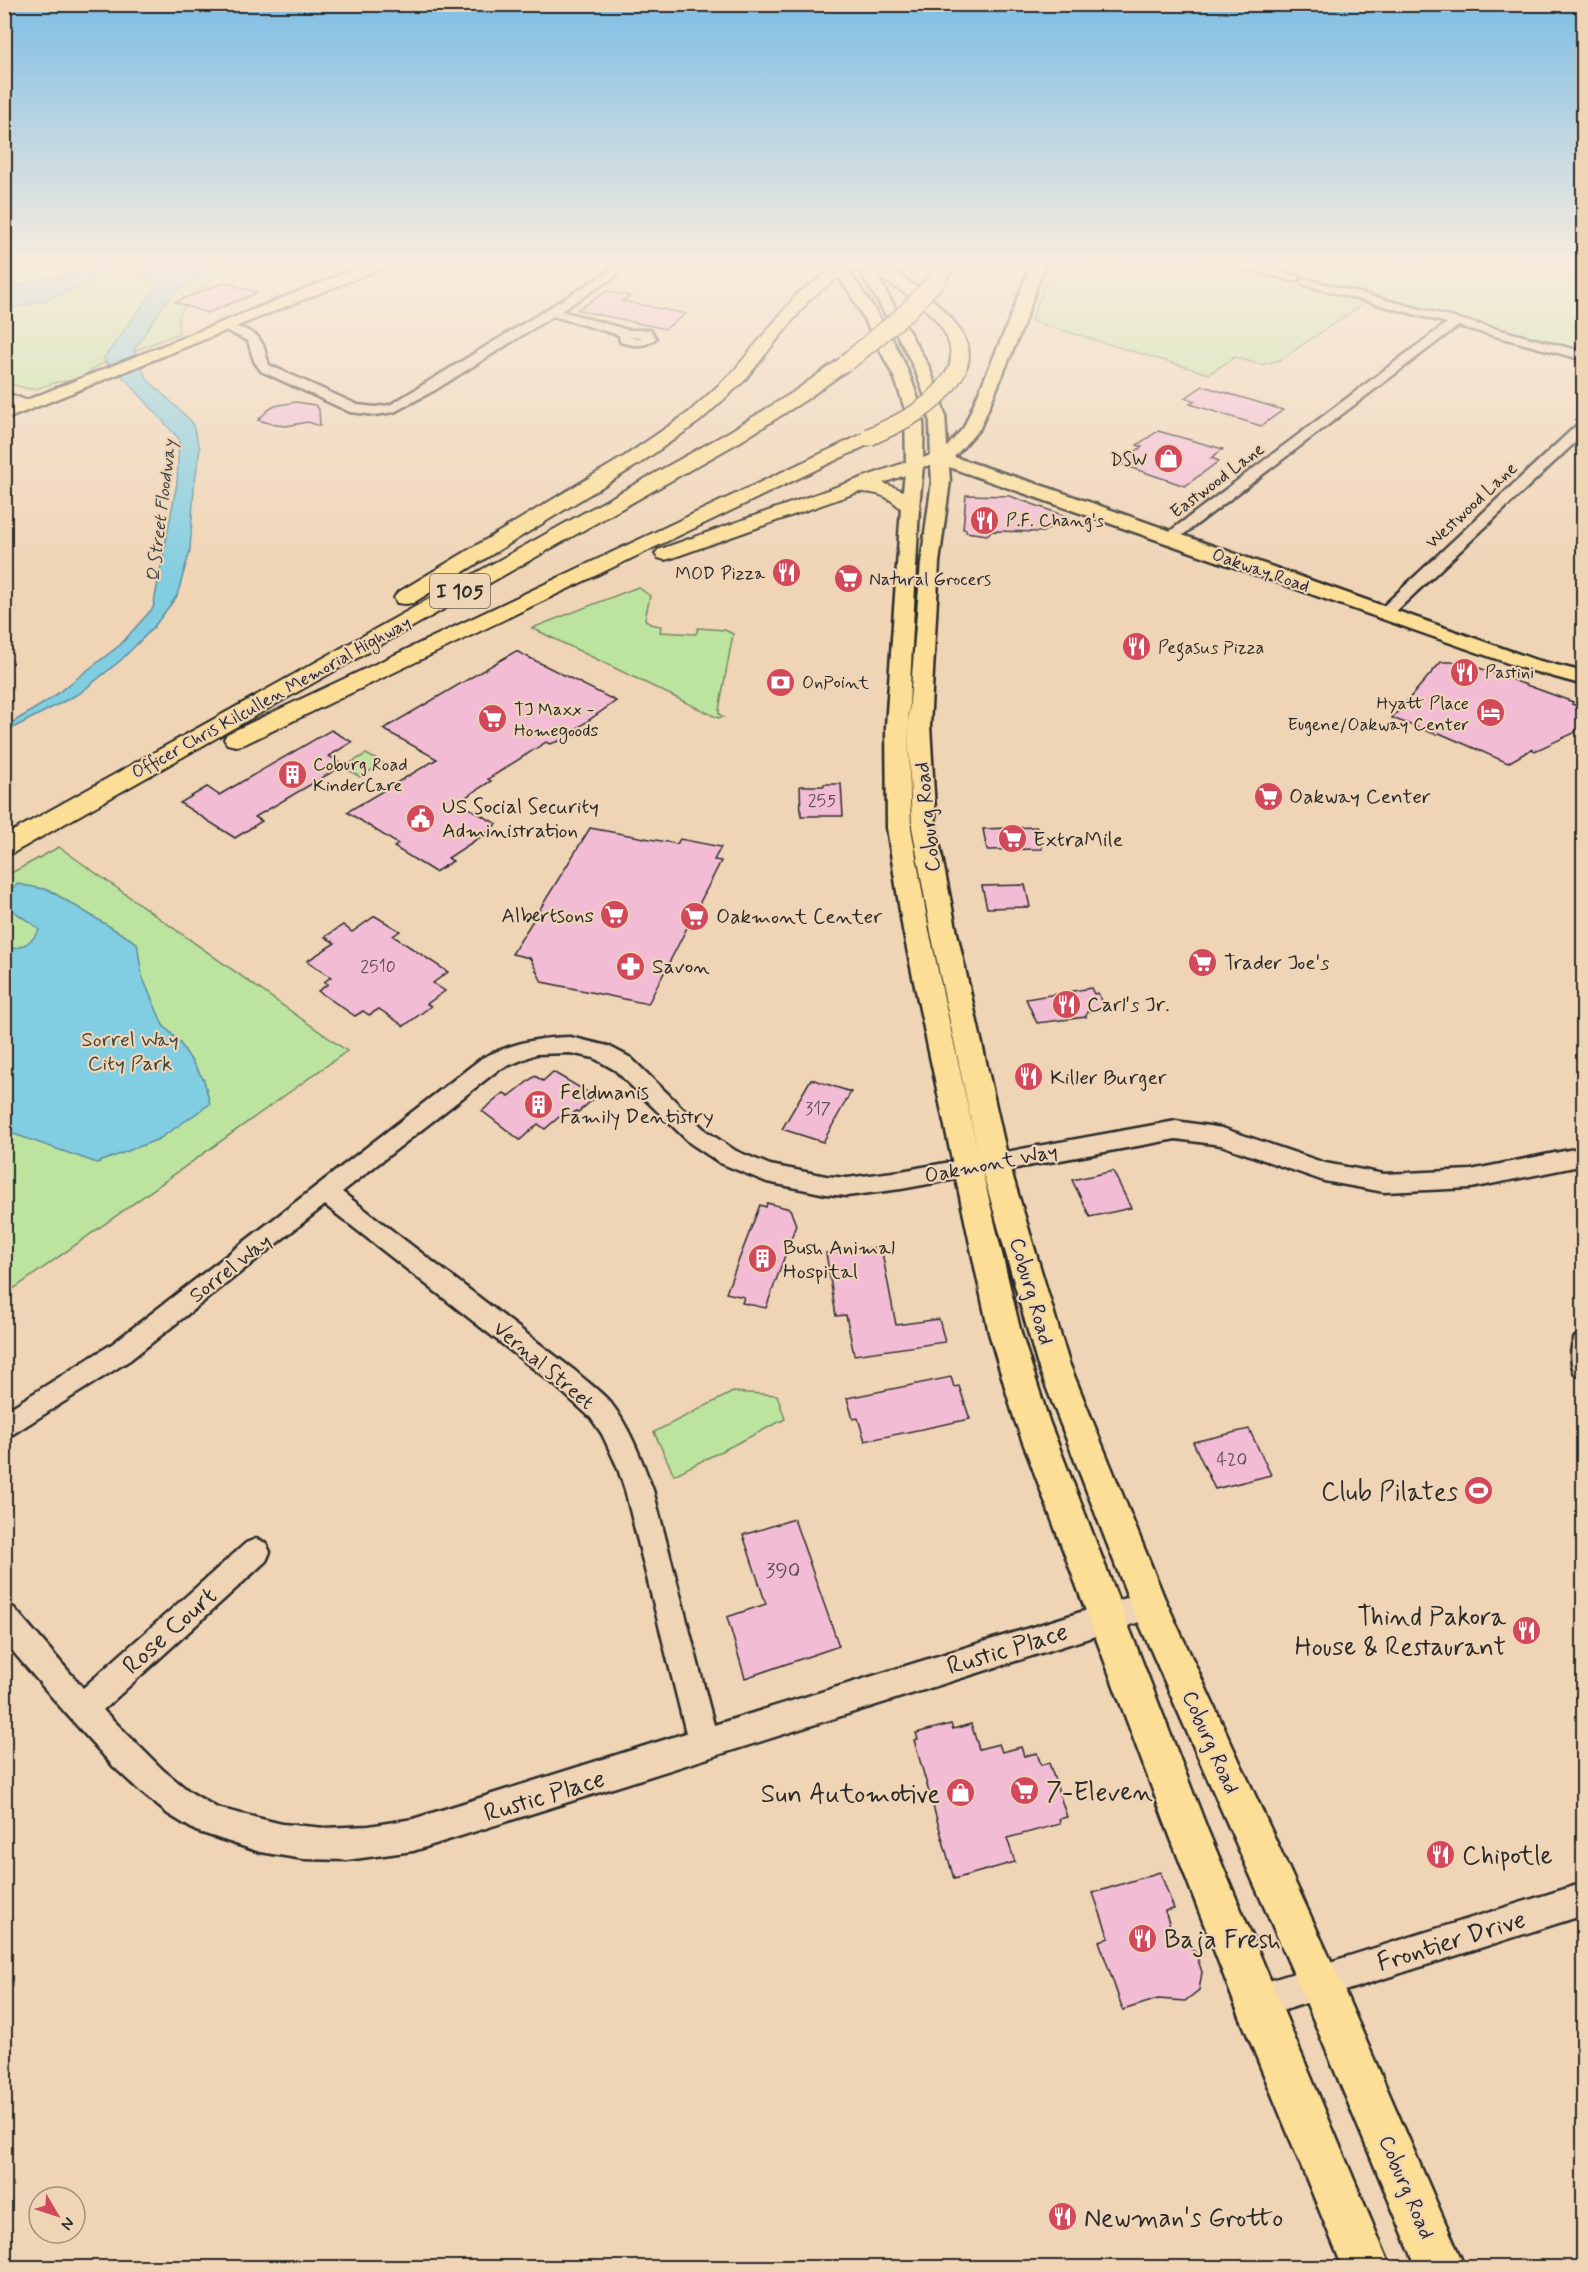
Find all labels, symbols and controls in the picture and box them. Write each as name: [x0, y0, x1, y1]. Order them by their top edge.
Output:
water label: Q Street Floodway: [141, 437, 183, 584]
street label: Eastwood Lane: [1166, 437, 1270, 524]
shop icon: DSW: [1152, 443, 1184, 475]
place label: DSW: [1110, 448, 1147, 472]
street label: Westwood Lane: [1421, 457, 1523, 554]
restaurant icon: P.F. Chang's: [969, 504, 1001, 536]
place label: P.F. Chang's: [1006, 509, 1104, 533]
street label: Oakway Road: [1209, 543, 1313, 599]
restaurant icon: MOD Pizza: [770, 557, 802, 589]
place label: MOD Pizza: [675, 562, 765, 586]
supermarket icon: Natural Grocers: [832, 563, 864, 595]
place label: Natural Grocers: [869, 568, 991, 592]
road number: I 105: [430, 574, 490, 608]
street label: Officer Chris Kilcullen Memorial Highway: [128, 611, 416, 786]
restaurant icon: Pegasus Pizza: [1121, 631, 1153, 663]
place label: Pegasus Pizza: [1158, 636, 1264, 662]
restaurant icon: Pastini: [1448, 656, 1480, 688]
place label: Pastini: [1485, 661, 1534, 685]
bank icon: OnPoint: [765, 666, 797, 698]
place label: OnPoint: [802, 671, 870, 695]
place label: Hyatt Place Eugene/Oakway Center: [1288, 692, 1469, 737]
hotel icon: Hyatt Place Eugene/Oakway Center: [1474, 697, 1506, 729]
place label: TJ Maxx - Homegoods: [514, 698, 598, 744]
supermarket icon: TJ Maxx - Homegoods: [477, 703, 509, 735]
place label: Coburg Road KinderCare: [313, 753, 408, 798]
building icon: Coburg Road KinderCare: [276, 758, 308, 790]
street label: Coburg Road: [908, 761, 948, 873]
supermarket icon: Oakway Center: [1252, 780, 1284, 812]
place label: Oakway Center: [1289, 783, 1431, 811]
house number: 255: [808, 789, 836, 813]
place label: US Social Security Administration: [442, 793, 599, 845]
public building icon: US Social Security Administration: [405, 802, 437, 834]
supermarket icon: ExtraMile: [996, 823, 1028, 855]
place label: ExtraMile: [1033, 826, 1123, 854]
supermarket icon: Albertsons: [599, 899, 631, 931]
supermarket icon: Oakmont Center: [679, 900, 711, 932]
place label: Albertsons: [501, 902, 594, 930]
place label: Oakmont Center: [716, 903, 882, 931]
supermarket icon: Trader Joe's: [1187, 946, 1219, 978]
place label: Trader Joe's: [1224, 949, 1330, 977]
pharmacy icon: Savon: [615, 950, 647, 982]
place label: Savon: [652, 953, 710, 981]
house number: 2510: [360, 955, 396, 979]
restaurant icon: Carl's Jr.: [1050, 988, 1082, 1020]
place label: Carl's Jr.: [1087, 991, 1170, 1019]
park label: Sorrel Way City Park: [81, 1026, 179, 1078]
restaurant icon: Killer Burger: [1013, 1061, 1045, 1093]
place label: Killer Burger: [1050, 1064, 1167, 1092]
place label: Feldmanis Family Dentistry: [560, 1079, 714, 1131]
building icon: Feldmanis Family Dentistry: [523, 1088, 555, 1120]
house number: 317: [805, 1097, 831, 1121]
street label: Oakmont Way: [922, 1137, 1060, 1191]
street label: Sorrel Way: [184, 1228, 278, 1310]
place label: Bush Animal Hospital: [783, 1234, 895, 1286]
street label: Coburg Road: [1002, 1234, 1060, 1348]
building icon: Bush Animal Hospital: [746, 1243, 778, 1275]
street label: Vernal Street: [487, 1315, 600, 1417]
house number: 420: [1217, 1448, 1247, 1472]
sports icon: Club Pilates: [1463, 1475, 1495, 1507]
place label: Club Pilates: [1321, 1476, 1458, 1510]
house number: 390: [766, 1557, 800, 1585]
street label: Rose Court: [116, 1580, 225, 1683]
place label: Thind Pakora House & Restaurant: [1295, 1601, 1506, 1665]
street label: Rustic Place: [943, 1615, 1072, 1684]
restaurant icon: Thind Pakora House & Restaurant: [1511, 1615, 1543, 1647]
street label: Coburg Road: [1175, 1686, 1245, 1799]
street label: Rustic Place: [480, 1762, 609, 1831]
supermarket icon: 7-Eleven: [1009, 1775, 1041, 1807]
place label: 7-Eleven: [1046, 1776, 1153, 1810]
shop icon: Sun Automotive: [945, 1777, 977, 1809]
place label: Sun Automotive: [761, 1778, 940, 1812]
restaurant icon: Chipotle: [1425, 1839, 1457, 1871]
place label: Chipotle: [1462, 1840, 1553, 1874]
street label: Frontier Drive: [1373, 1903, 1530, 1981]
restaurant icon: Baja Fresh: [1127, 1923, 1159, 1955]
place label: Baja Fresh: [1164, 1924, 1281, 1958]
street label: Coburg Road: [1372, 2131, 1441, 2244]
north arrow: [27, 2185, 87, 2245]
restaurant icon: Newman's Grotto: [1047, 2201, 1079, 2233]
place label: Newman's Grotto: [1084, 2202, 1283, 2236]
text: N: [56, 2213, 79, 2234]

